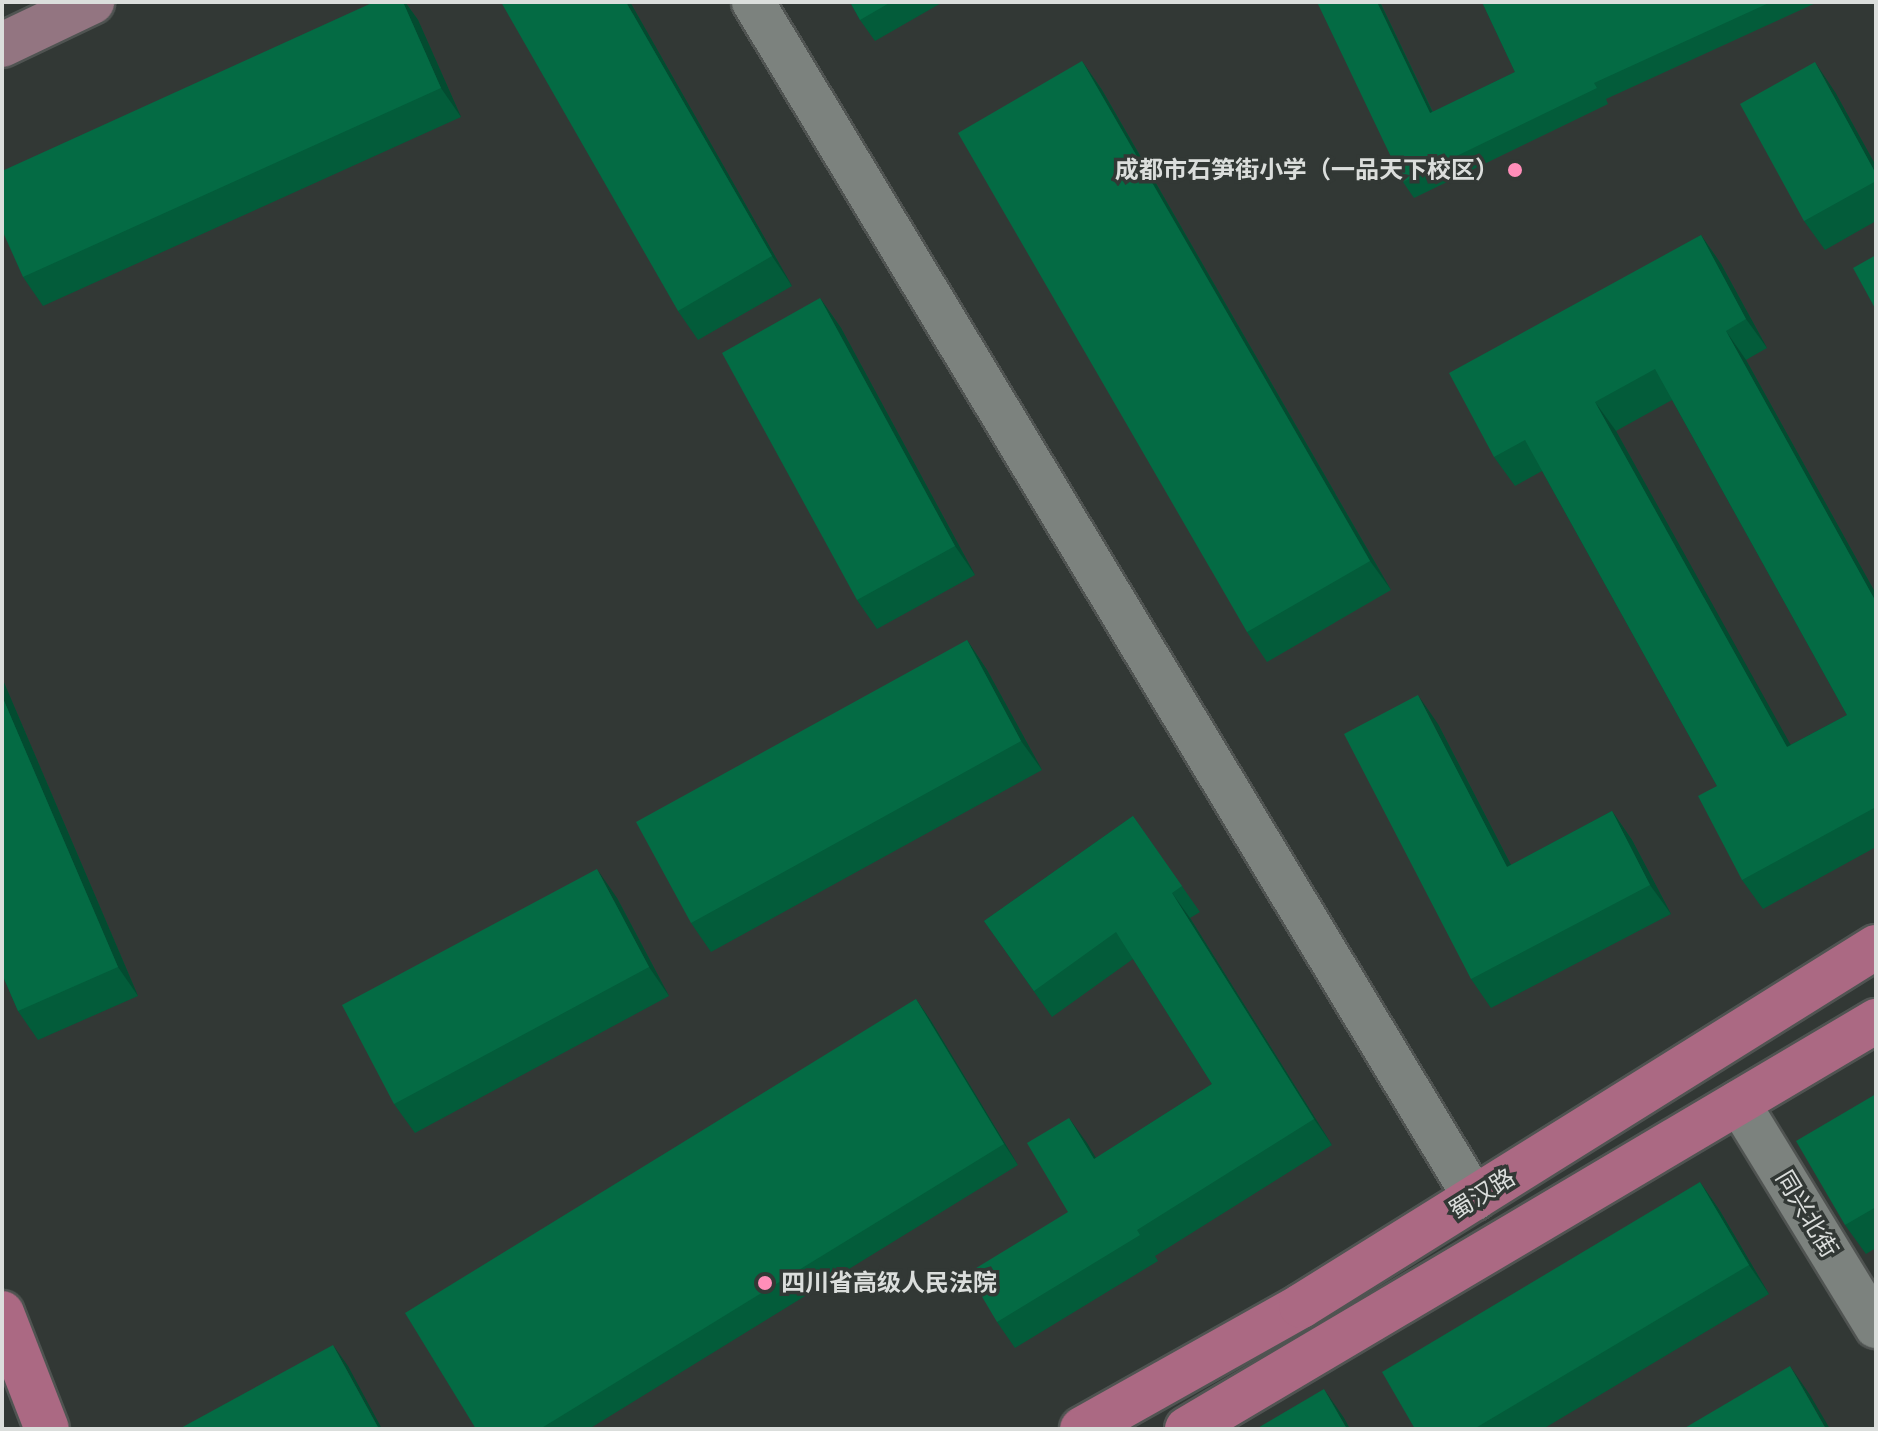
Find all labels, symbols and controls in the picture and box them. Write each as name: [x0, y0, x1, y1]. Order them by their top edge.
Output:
place label: 成都市石笋街小学（一品天下校区）: [1115, 156, 1499, 184]
marker: 成都市石笋街小学（一品天下校区）: [1506, 161, 1524, 179]
street label: 蜀汉路: [1444, 1163, 1520, 1225]
street label: 同兴北街: [1770, 1165, 1844, 1263]
place label: 四川省高级人民法院: [781, 1269, 997, 1297]
marker: 四川省高级人民法院: [756, 1274, 774, 1292]

